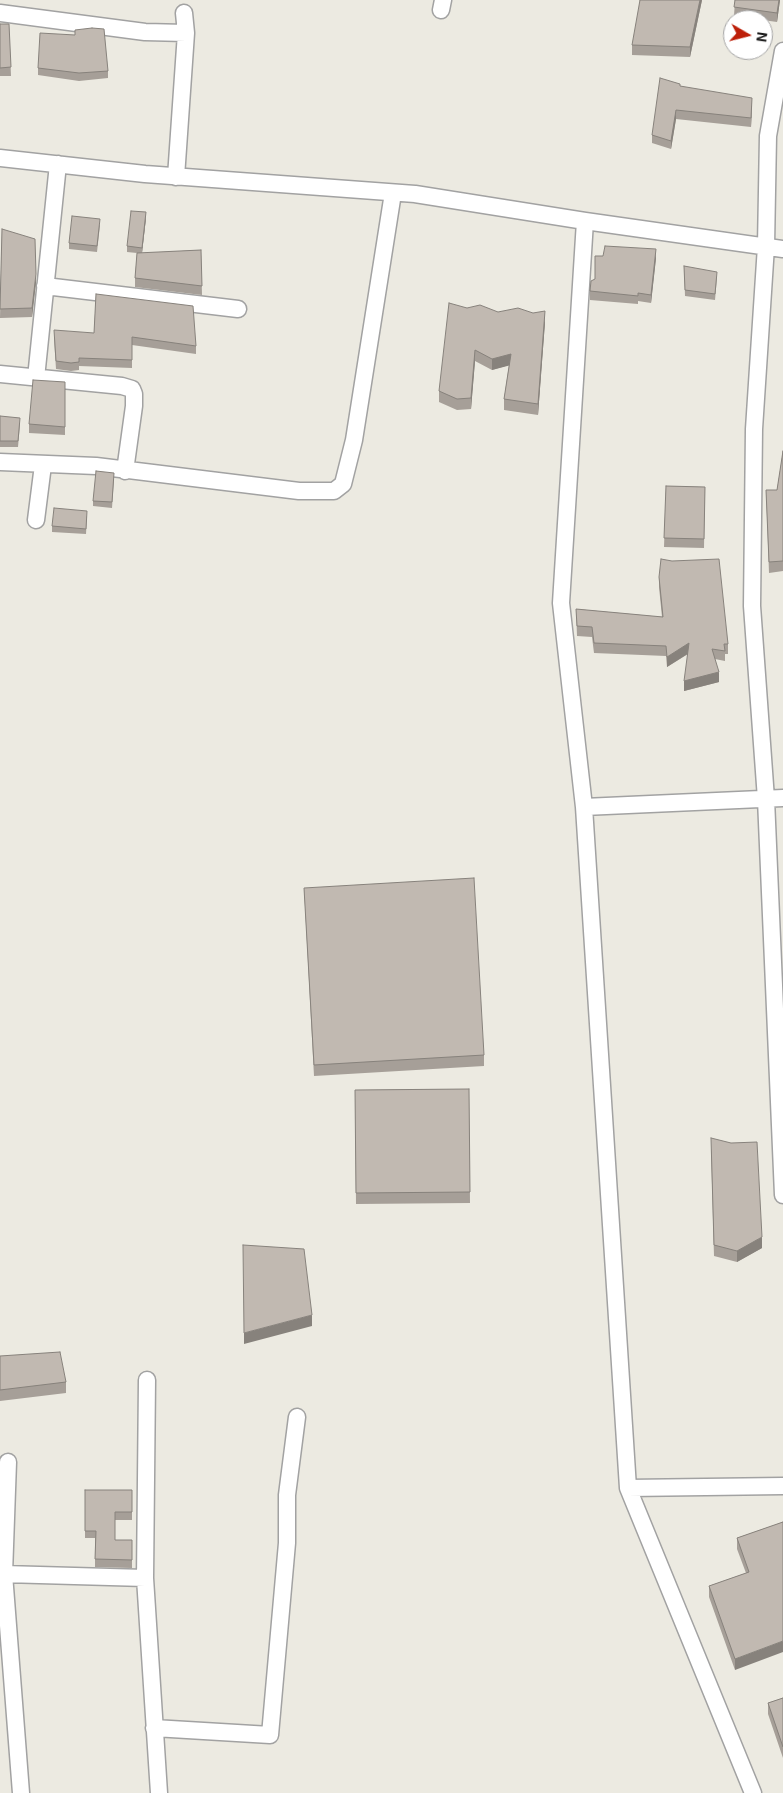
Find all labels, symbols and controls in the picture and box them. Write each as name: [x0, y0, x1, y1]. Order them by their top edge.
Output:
north arrow: [723, 10, 773, 60]
text: N: [753, 31, 771, 43]

